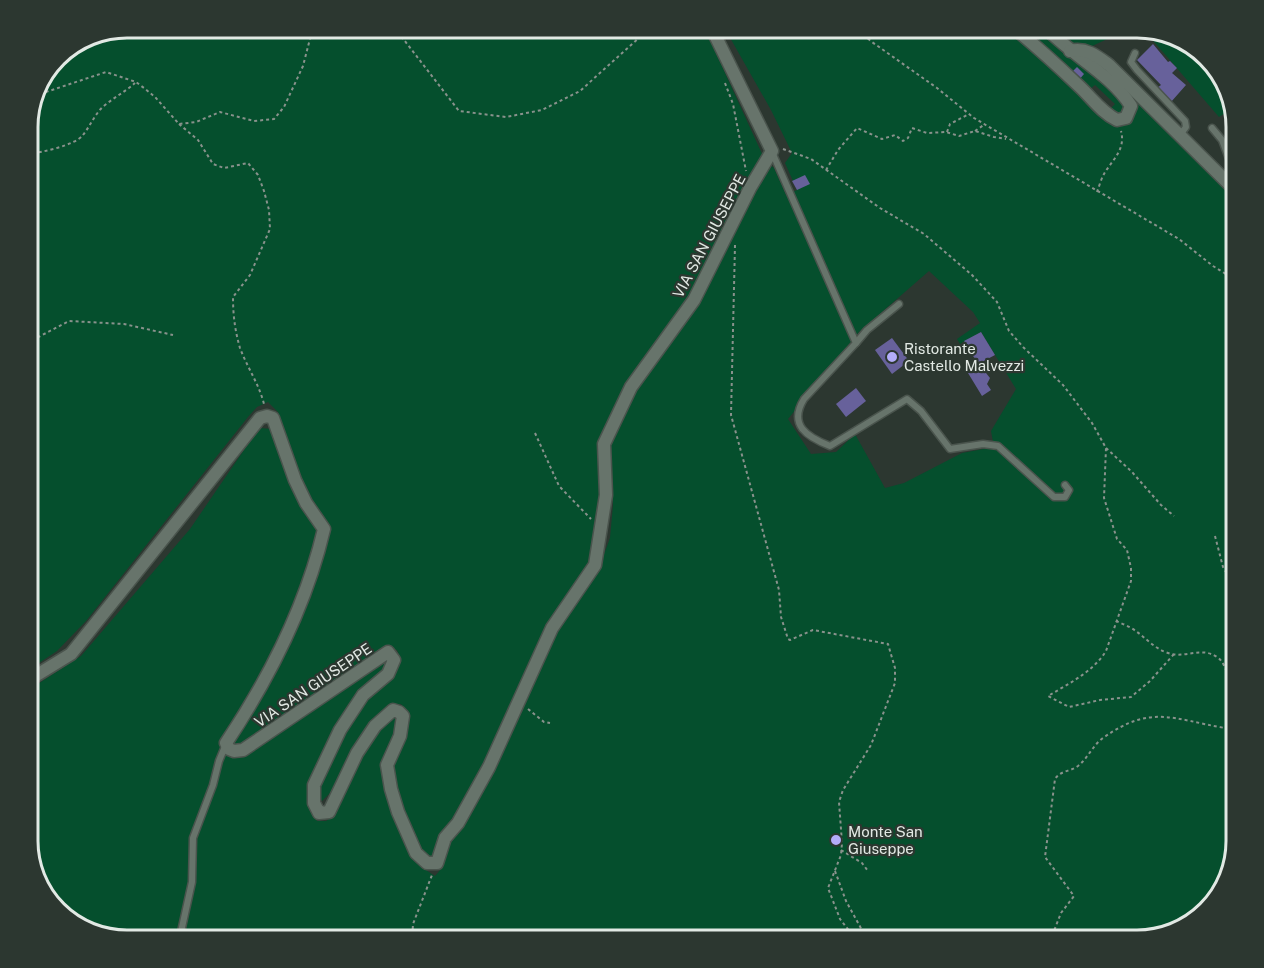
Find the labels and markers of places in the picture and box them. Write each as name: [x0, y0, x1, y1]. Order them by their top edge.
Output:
place label: Ristorante Castello Malvezzi: [904, 340, 1024, 374]
marker: Ristorante Castello Malvezzi: [885, 350, 899, 364]
place label: Monte San Giuseppe: [848, 823, 923, 857]
marker: Monte San Giuseppe: [829, 833, 843, 847]

